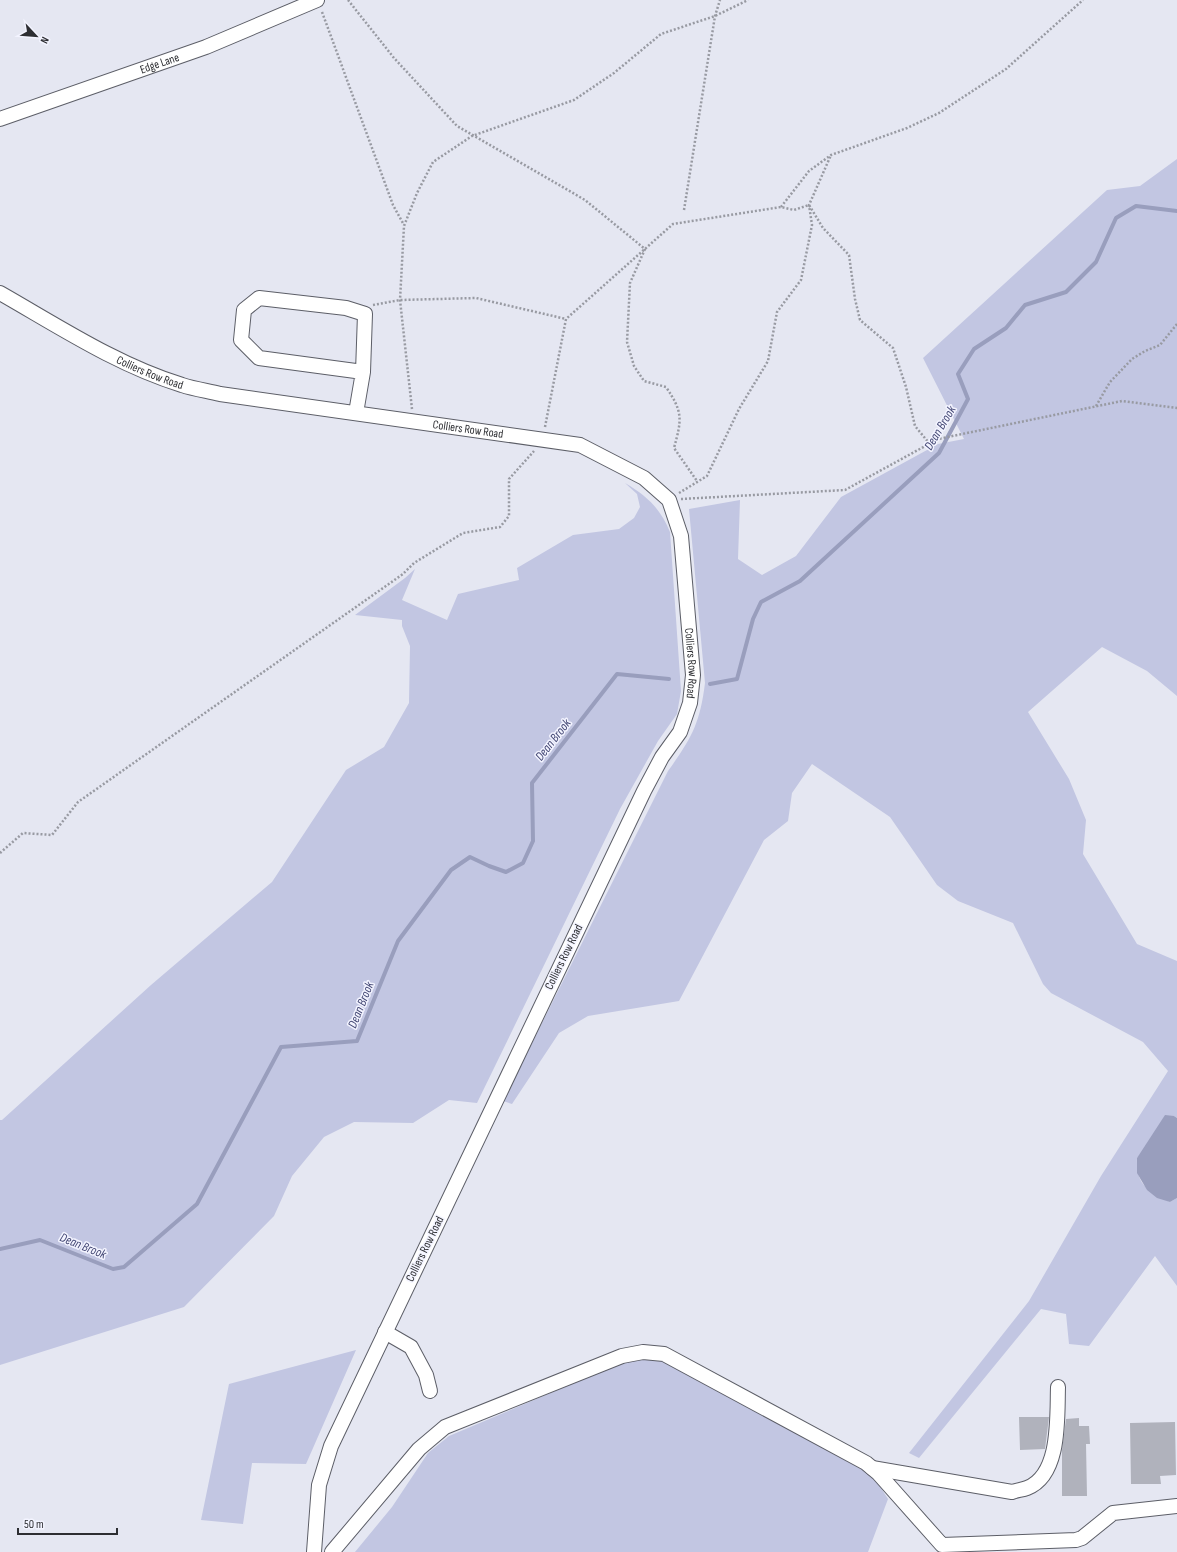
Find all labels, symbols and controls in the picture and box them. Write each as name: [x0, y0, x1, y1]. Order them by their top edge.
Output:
north arrow: [16, 16, 56, 56]
text: N: [37, 35, 52, 46]
street label: Edge Lane: [138, 49, 181, 77]
street label: Colliers Row Road: [114, 352, 185, 392]
water label: Dean Brook: [921, 402, 960, 453]
street label: Colliers Row Road: [432, 417, 504, 442]
street label: Colliers Row Road: [681, 627, 701, 699]
water label: Dean Brook: [532, 715, 575, 764]
street label: Colliers Row Road: [542, 922, 586, 992]
water label: Dean Brook: [344, 978, 378, 1031]
street label: Colliers Row Road: [403, 1214, 447, 1284]
water label: Dean Brook: [57, 1229, 110, 1263]
scale bar: [18, 1510, 117, 1536]
text: 50 m: [24, 1517, 44, 1532]

